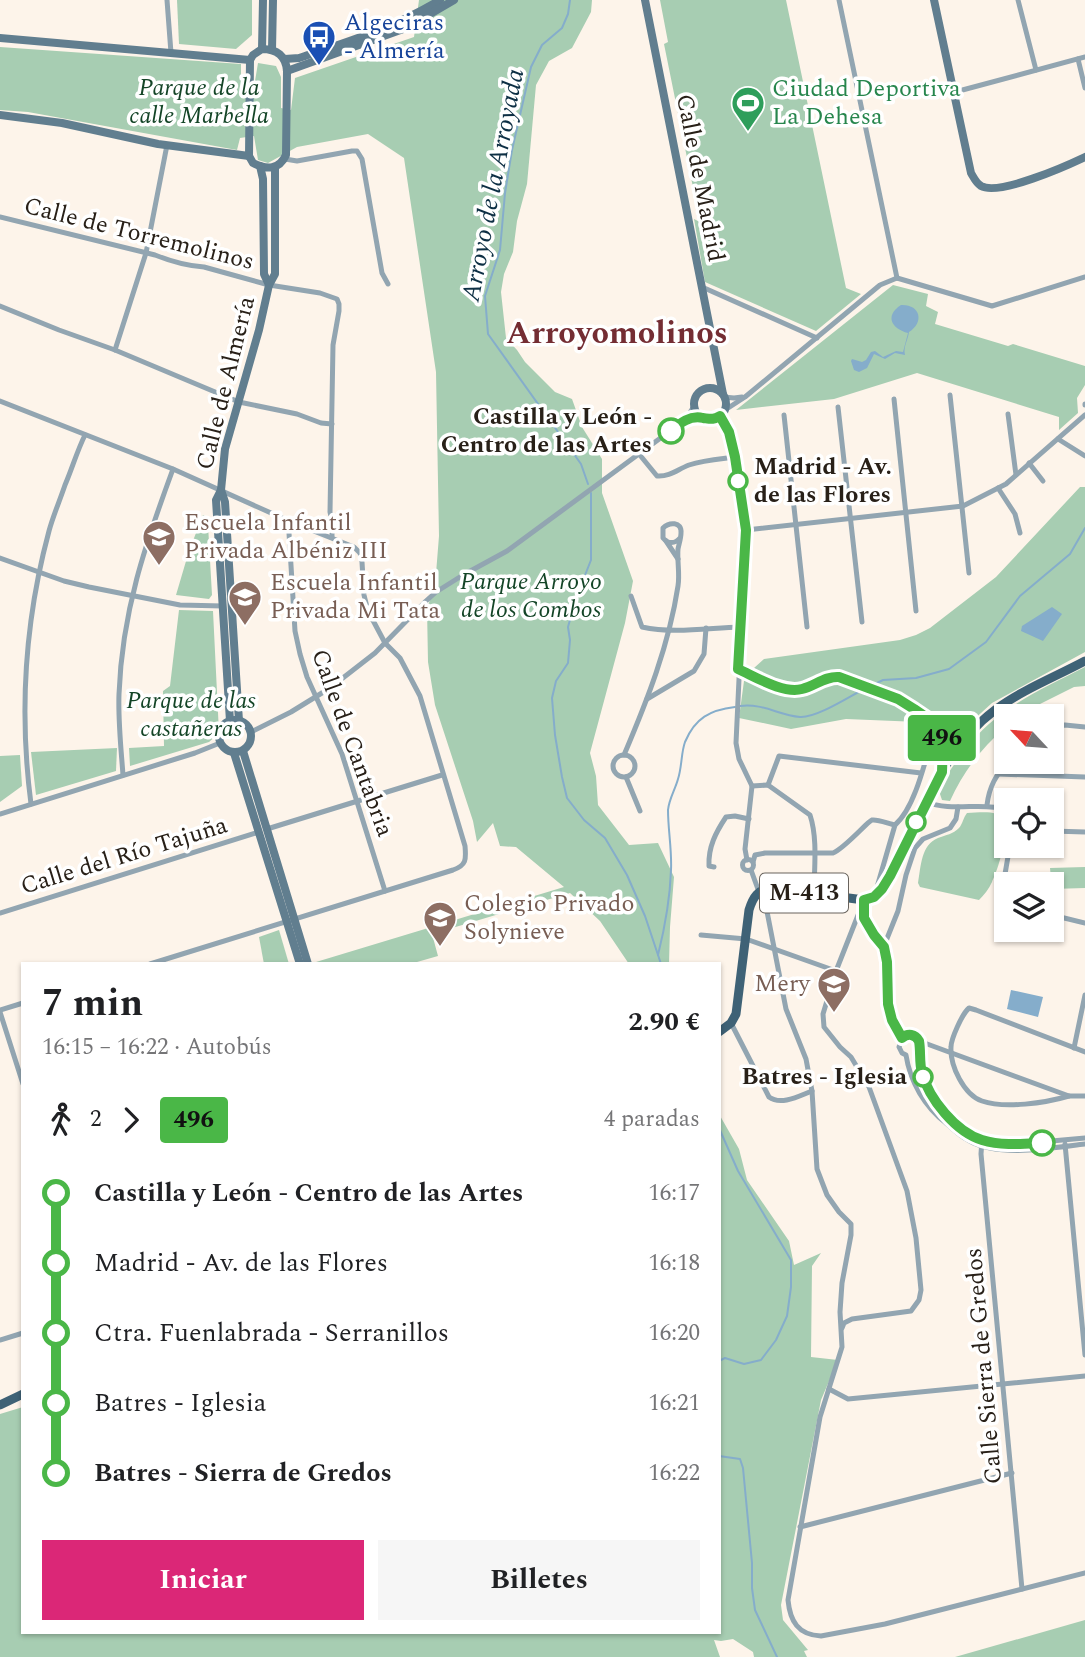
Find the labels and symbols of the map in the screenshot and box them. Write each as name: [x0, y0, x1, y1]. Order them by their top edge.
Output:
place label: Algeciras - Almería: [344, 5, 445, 69]
bus stop icon: Algeciras - Almería: [300, 18, 338, 67]
water label: Arroyo de la Arroyada: [451, 65, 535, 306]
park label: Parque de la calle Marbella: [129, 70, 269, 134]
place label: Ciudad Deportiva La Dehesa: [772, 71, 961, 135]
sports icon: Ciudad Deportiva La Dehesa: [729, 84, 767, 133]
street label: Calle de Madrid: [666, 91, 734, 265]
street label: Calle de Torremolinos: [20, 188, 258, 280]
street label: Calle de Almería: [187, 292, 265, 474]
district label: Arroyomolinos: [506, 309, 728, 358]
place label: Castilla y León - Centro de las Artes: [441, 399, 652, 463]
marker: Castilla y León - Centro de las Artes: [658, 418, 684, 444]
place label: Madrid - Av. de las Flores: [754, 449, 892, 513]
marker: Madrid - Av. de las Flores: [728, 471, 748, 491]
place label: Escuela Infantil Privada Albéniz III: [184, 505, 388, 569]
school or university icon: Escuela Infantil Privada Albéniz III: [140, 518, 178, 567]
park label: Parque Arroyo de los Combos: [460, 564, 602, 628]
place label: Escuela Infantil Privada Mi Tata: [270, 565, 440, 629]
school or university icon: Escuela Infantil Privada Mi Tata: [226, 578, 264, 627]
street label: Calle de Cantabria: [301, 644, 403, 842]
park label: Parque de las castañeras: [126, 683, 256, 747]
north arrow: [994, 704, 1064, 774]
line badge: 496: [902, 715, 982, 761]
street label: Calle del Río Tajuña: [16, 807, 232, 905]
unlabelled marker: [906, 812, 926, 832]
road number: M-413: [760, 874, 848, 912]
place label: Colegio Privado Solynieve: [464, 886, 634, 950]
school or university icon: Colegio Privado Solynieve: [421, 899, 459, 948]
school or university icon: Mery: [815, 965, 853, 1014]
place label: Mery: [754, 966, 811, 1002]
place label: Batres - Iglesia: [741, 1059, 908, 1095]
marker: Batres - Iglesia: [913, 1067, 933, 1087]
unlabelled marker: [1029, 1130, 1055, 1156]
street label: Calle Sierra de Gredos: [956, 1246, 1012, 1486]

